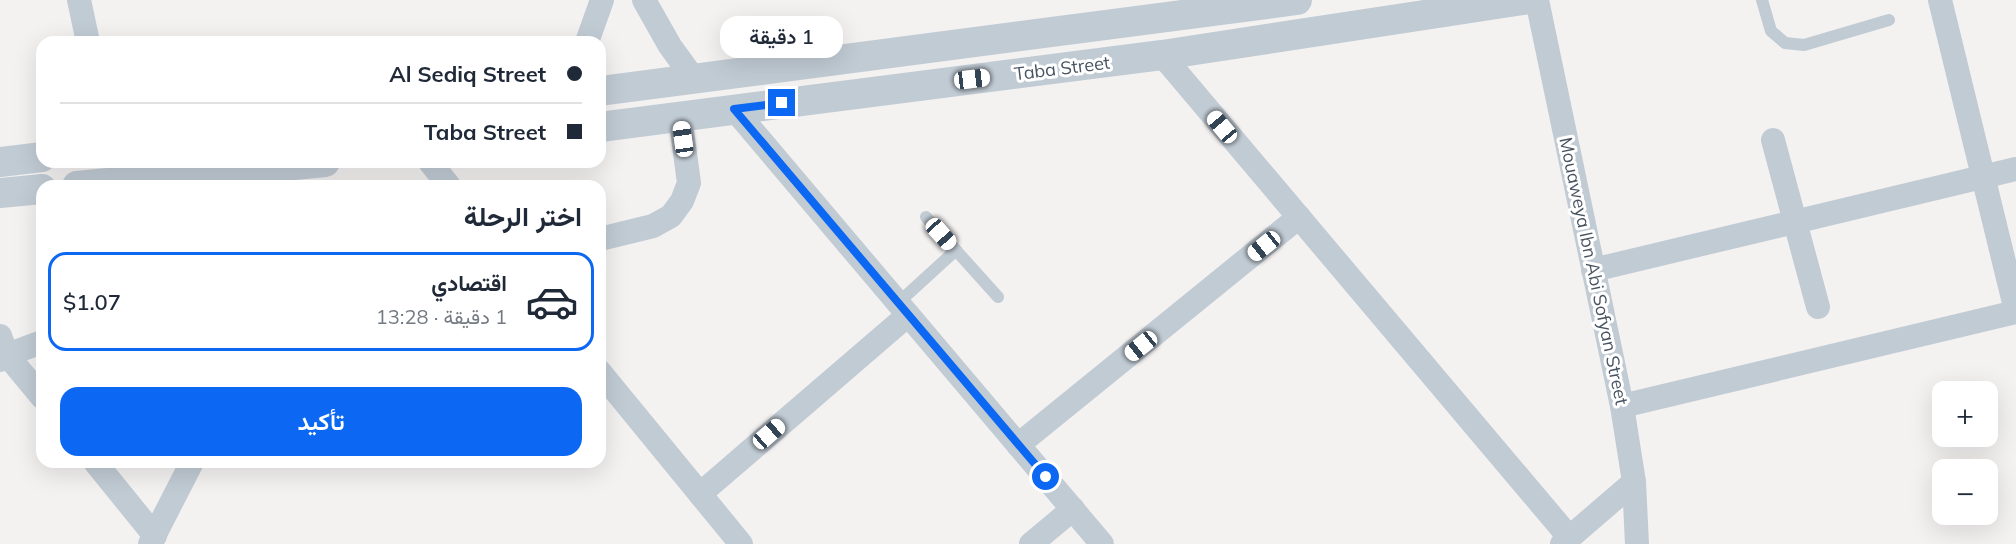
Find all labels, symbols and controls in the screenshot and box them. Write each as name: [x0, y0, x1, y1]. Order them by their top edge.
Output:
callout: 1 دقيقة: [720, 16, 844, 58]
text: 1 دقيقة: [749, 24, 814, 49]
street label: Taba Street: [1013, 51, 1111, 85]
text: Al Sediq Street: [389, 60, 546, 88]
car: [953, 68, 991, 90]
route end: [768, 89, 795, 116]
car: [1204, 107, 1240, 147]
text: Taba Street: [424, 118, 546, 146]
car: [672, 120, 694, 158]
street label: Mouaweya Ibn Abi Sofyan Street: [1554, 135, 1634, 407]
text: اختر الرحلة: [464, 199, 582, 233]
car: [922, 215, 960, 253]
car: [1244, 228, 1284, 264]
text: اقتصادي: [431, 269, 507, 297]
icon: car: [525, 275, 579, 329]
text: $1.07: [63, 288, 121, 316]
text: 1 دقيقة · 13:28: [376, 304, 507, 329]
car: [1121, 328, 1161, 364]
map controls: [1932, 381, 1998, 525]
button: +: [1932, 381, 1998, 447]
button: تأكيد: [60, 387, 582, 456]
car: [750, 415, 788, 453]
button: −: [1932, 459, 1998, 525]
route start: [1032, 463, 1059, 490]

